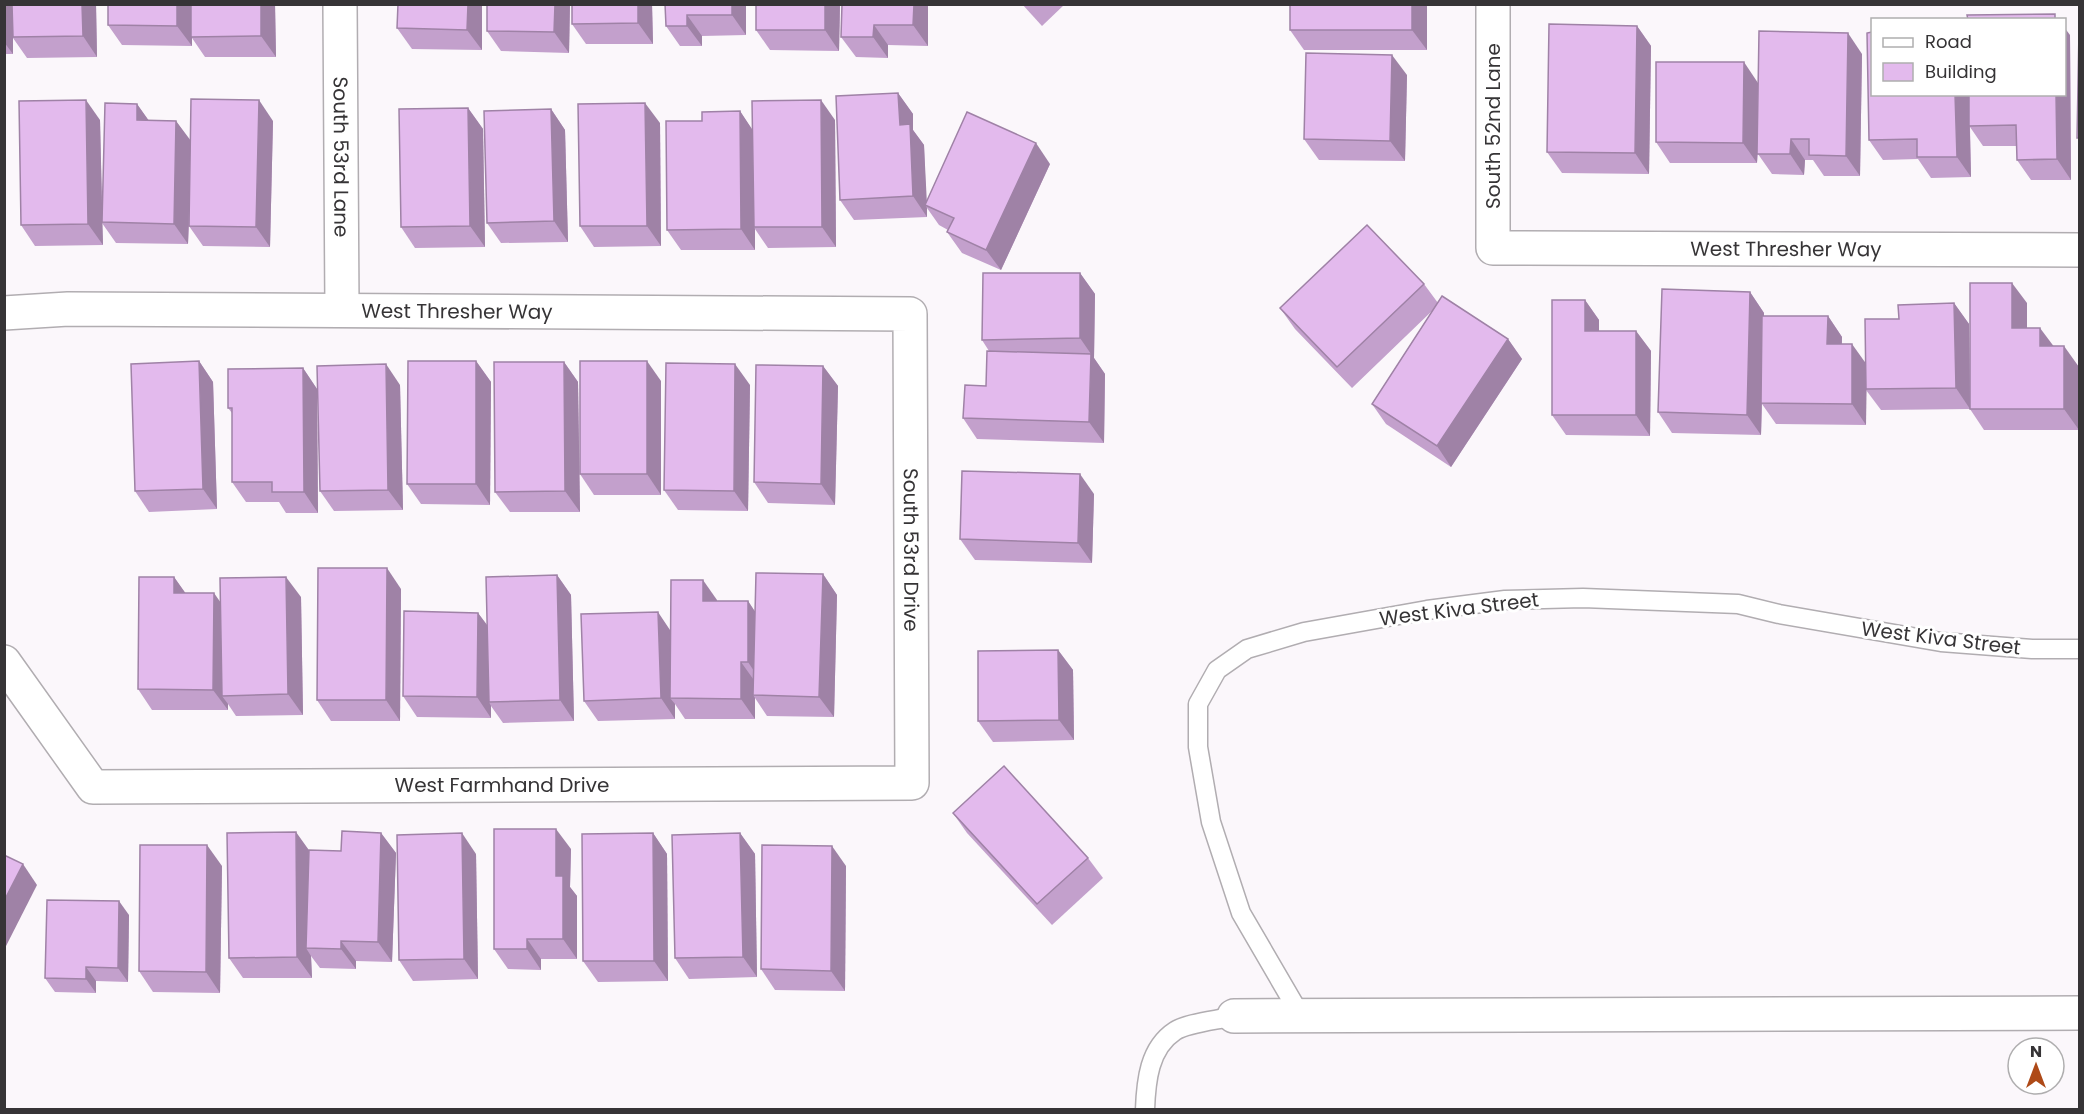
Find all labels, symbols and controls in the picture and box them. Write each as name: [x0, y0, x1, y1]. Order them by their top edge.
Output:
legend: [1871, 18, 2066, 96]
text: Road: [1925, 29, 1972, 54]
street label: South 52nd Lane: [1479, 43, 1507, 209]
text: Building: [1925, 59, 1997, 84]
street label: South 53rd Lane: [326, 76, 356, 238]
street label: West Thresher Way: [1690, 235, 1882, 263]
street label: West Thresher Way: [361, 297, 553, 326]
street label: South 53rd Drive: [897, 468, 925, 632]
street label: West Kiva Street: [1378, 585, 1540, 633]
street label: West Kiva Street: [1860, 614, 2022, 662]
street label: West Farmhand Drive: [395, 771, 609, 799]
north arrow: [2006, 1036, 2066, 1096]
text: N: [2030, 1040, 2042, 1063]

